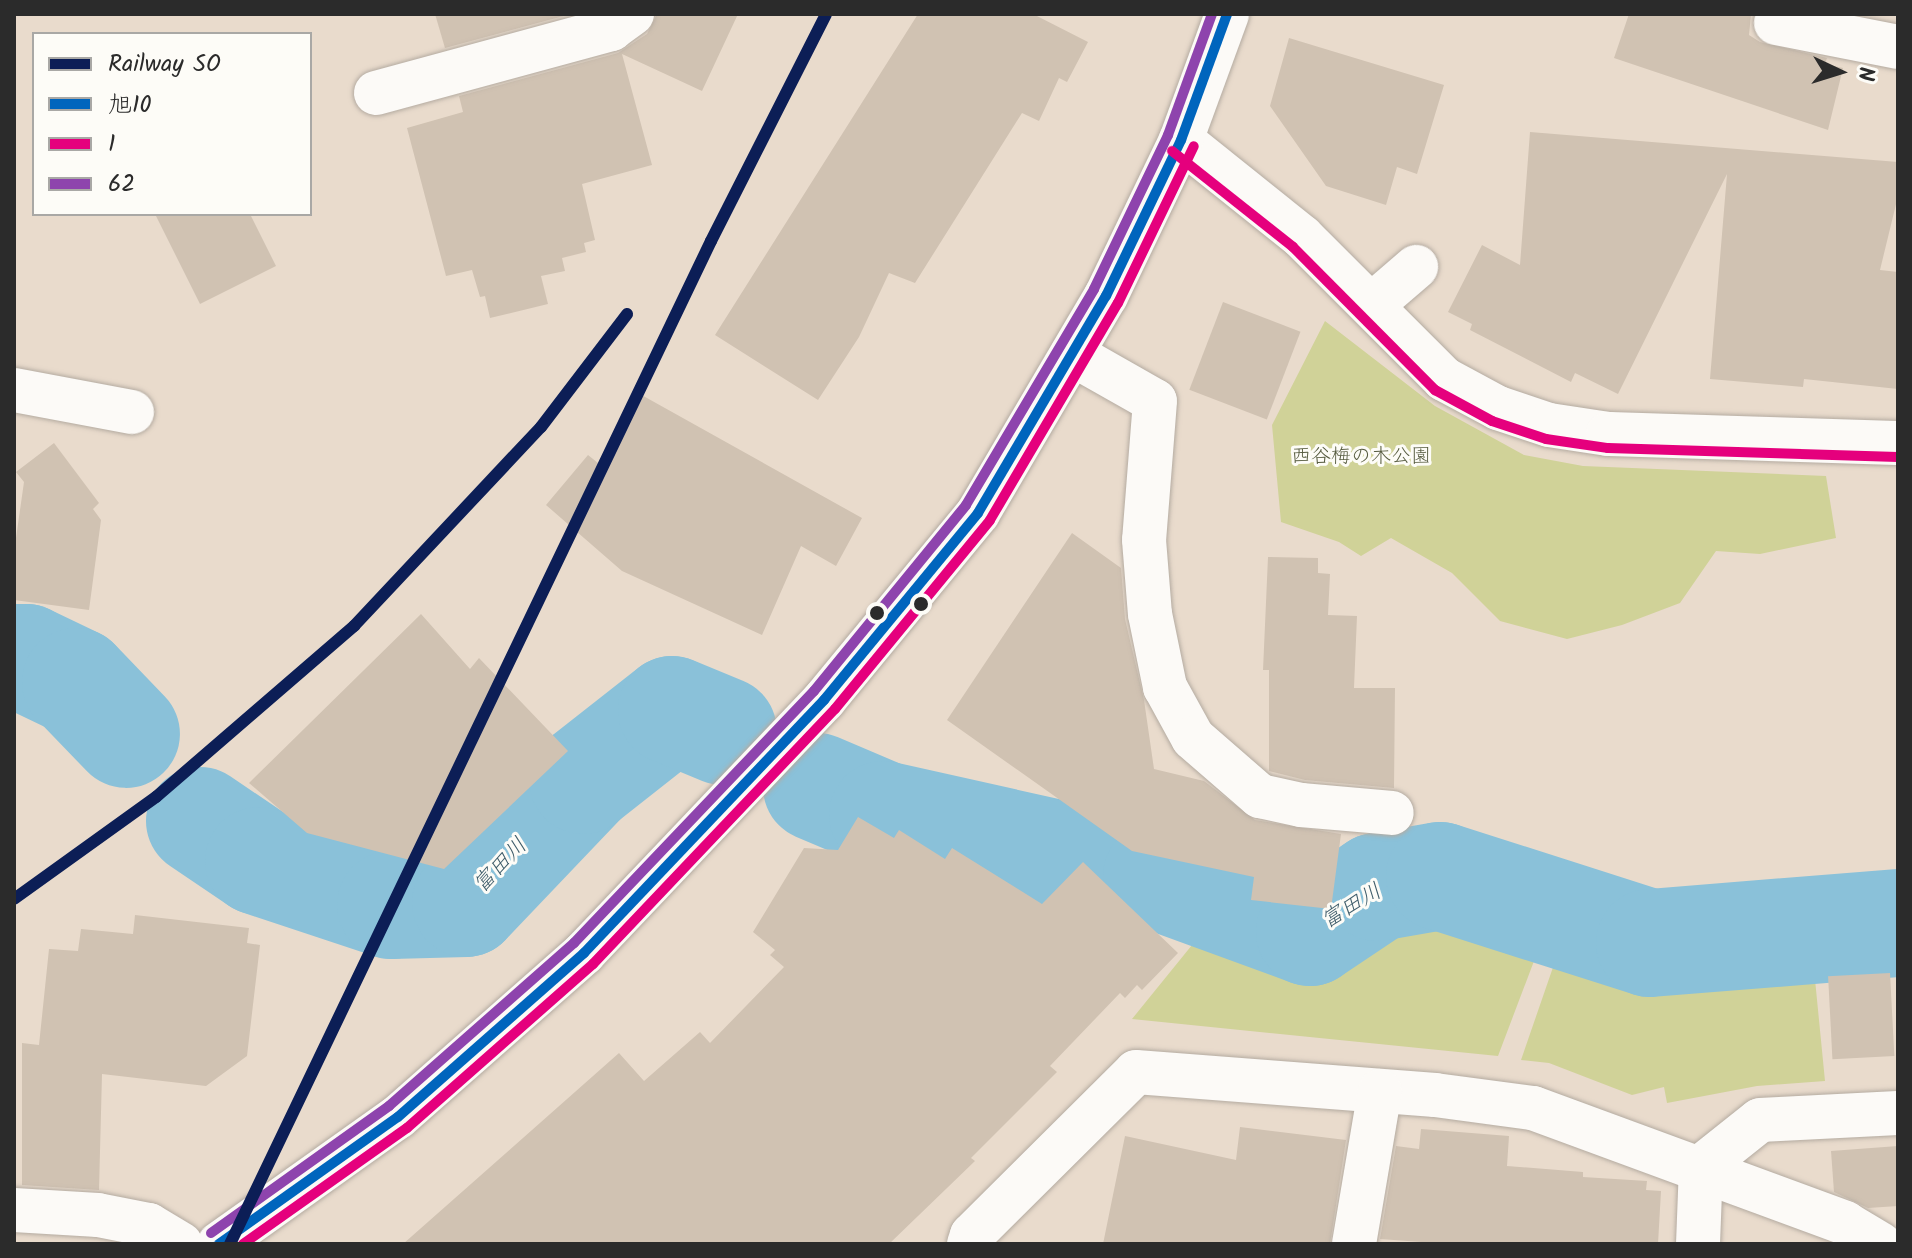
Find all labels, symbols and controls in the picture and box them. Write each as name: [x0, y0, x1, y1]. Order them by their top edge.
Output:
legend: [32, 32, 312, 216]
north arrow: [1800, 32, 1880, 112]
text: Railway SO: [108, 45, 221, 84]
text: N: [1846, 66, 1882, 82]
text: 旭10: [108, 86, 152, 125]
text: 1: [108, 125, 116, 164]
text: 62: [108, 165, 135, 204]
park label: 西谷梅の木公園: [1291, 445, 1431, 469]
unlabelled marker: [913, 596, 929, 612]
unlabelled marker: [869, 605, 885, 621]
water label: 富田川: [469, 833, 533, 899]
water label: 富田川: [1317, 879, 1387, 935]

